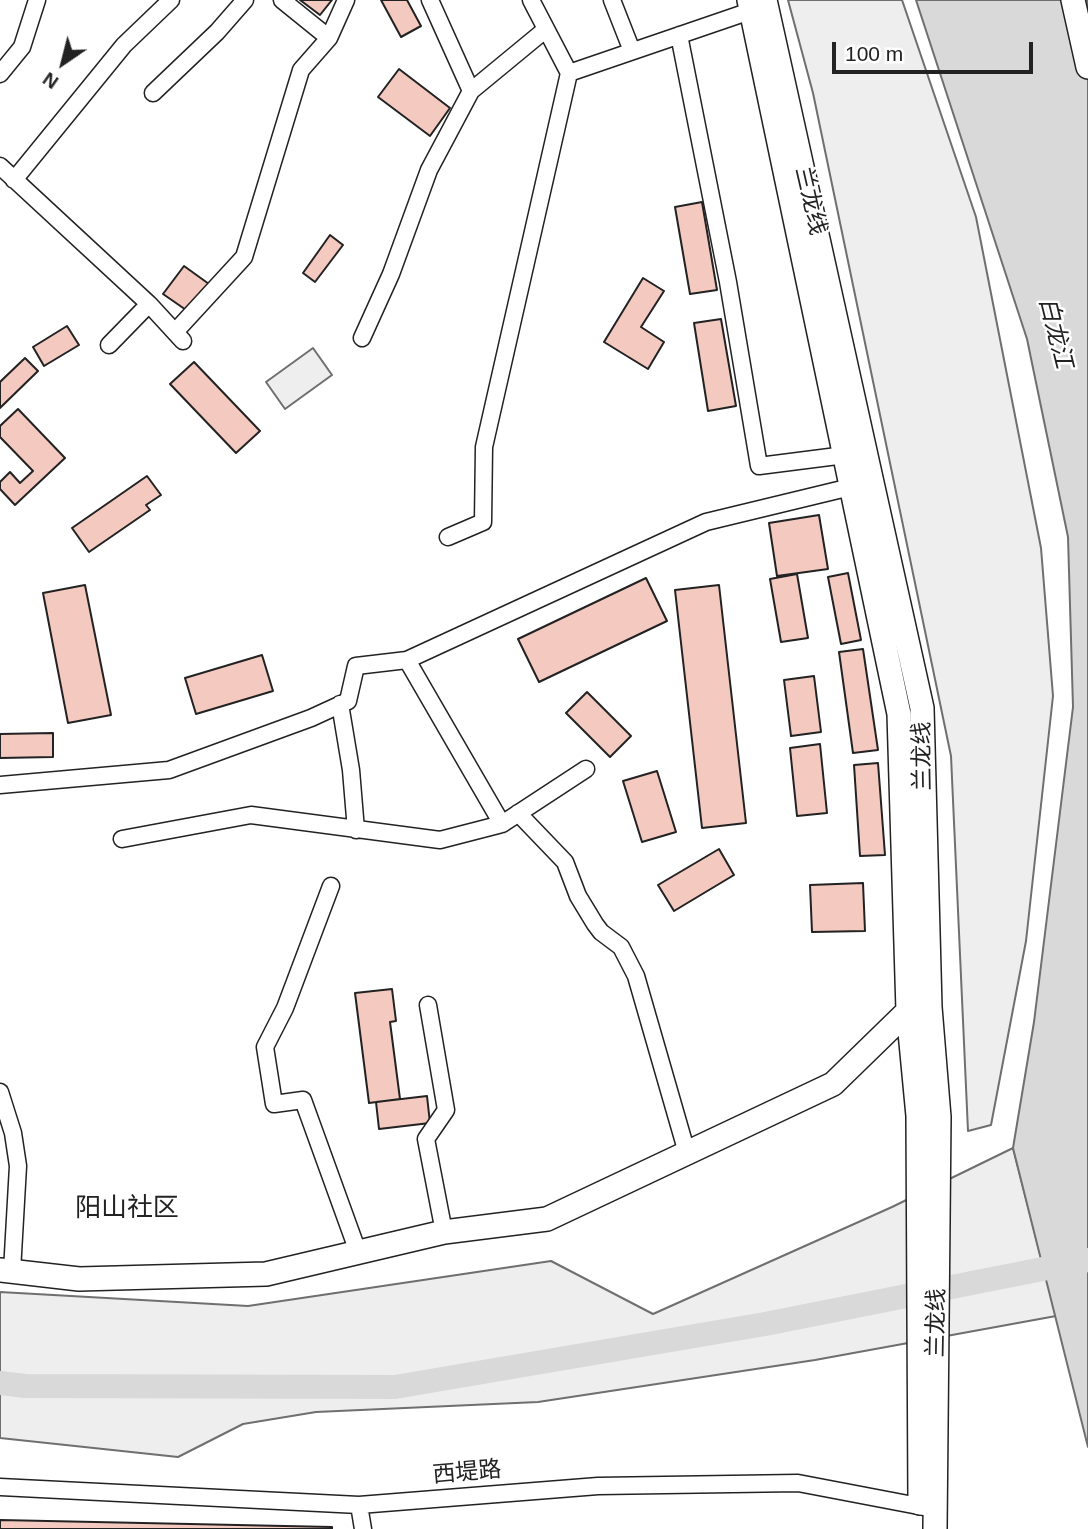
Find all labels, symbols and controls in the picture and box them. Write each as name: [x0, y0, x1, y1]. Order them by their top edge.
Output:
north arrow: [28, 28, 98, 98]
scale bar: [836, 28, 1037, 72]
text: 100 m: [845, 42, 903, 65]
text: N: [39, 68, 62, 93]
street label: 兰龙线: [789, 164, 831, 238]
water label: 白龙江: [1032, 295, 1078, 371]
street label: 兰龙线: [909, 721, 937, 791]
district label: 阳山社区: [75, 1193, 179, 1225]
street label: 兰龙线: [923, 1288, 951, 1358]
street label: 西堤路: [431, 1456, 503, 1490]

